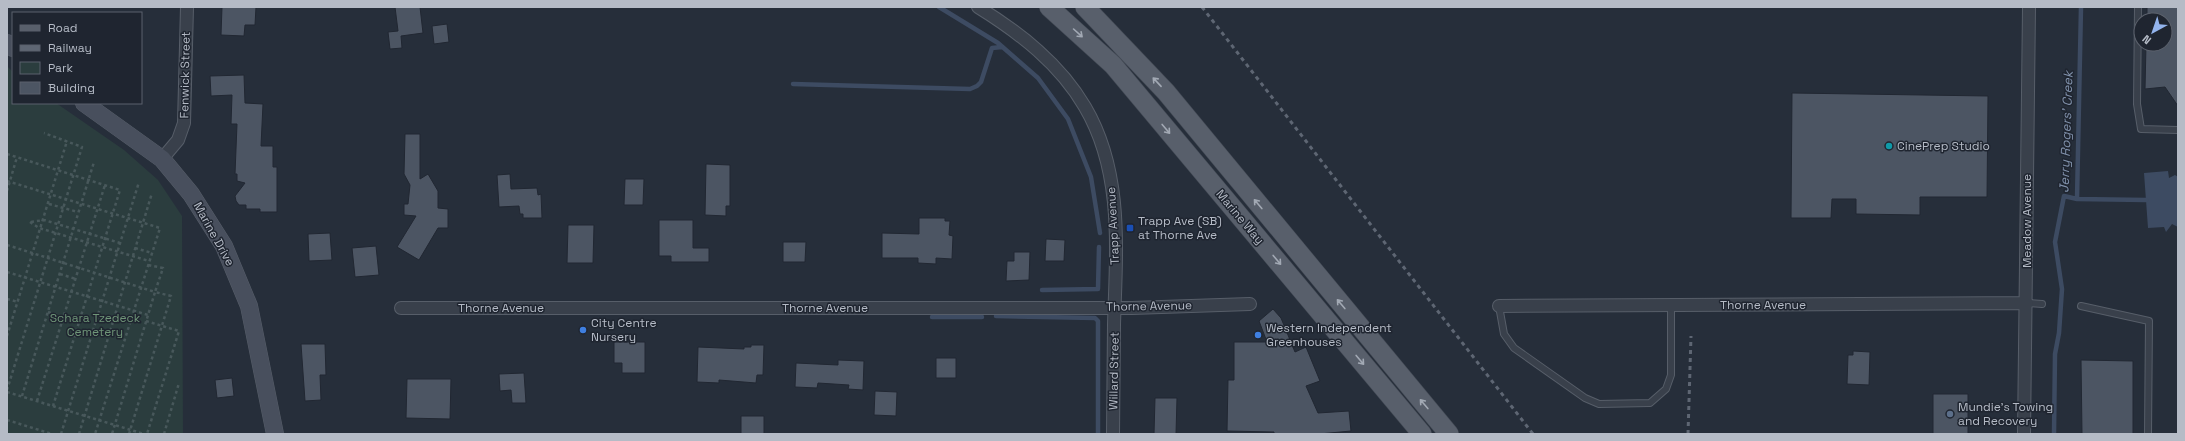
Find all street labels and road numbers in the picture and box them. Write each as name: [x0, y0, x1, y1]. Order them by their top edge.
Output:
street label: Fenwick Street: [176, 31, 194, 119]
street label: Meadow Avenue: [2019, 174, 2035, 268]
street label: Marine Way: [1212, 186, 1268, 248]
street label: Trapp Avenue: [1103, 187, 1123, 265]
street label: Marine Drive: [190, 199, 238, 269]
street label: Thorne Avenue: [1106, 297, 1192, 315]
street label: Thorne Avenue: [1720, 297, 1806, 313]
street label: Thorne Avenue: [458, 300, 544, 316]
street label: Thorne Avenue: [782, 300, 868, 316]
street label: Willard Street: [1105, 332, 1123, 410]

